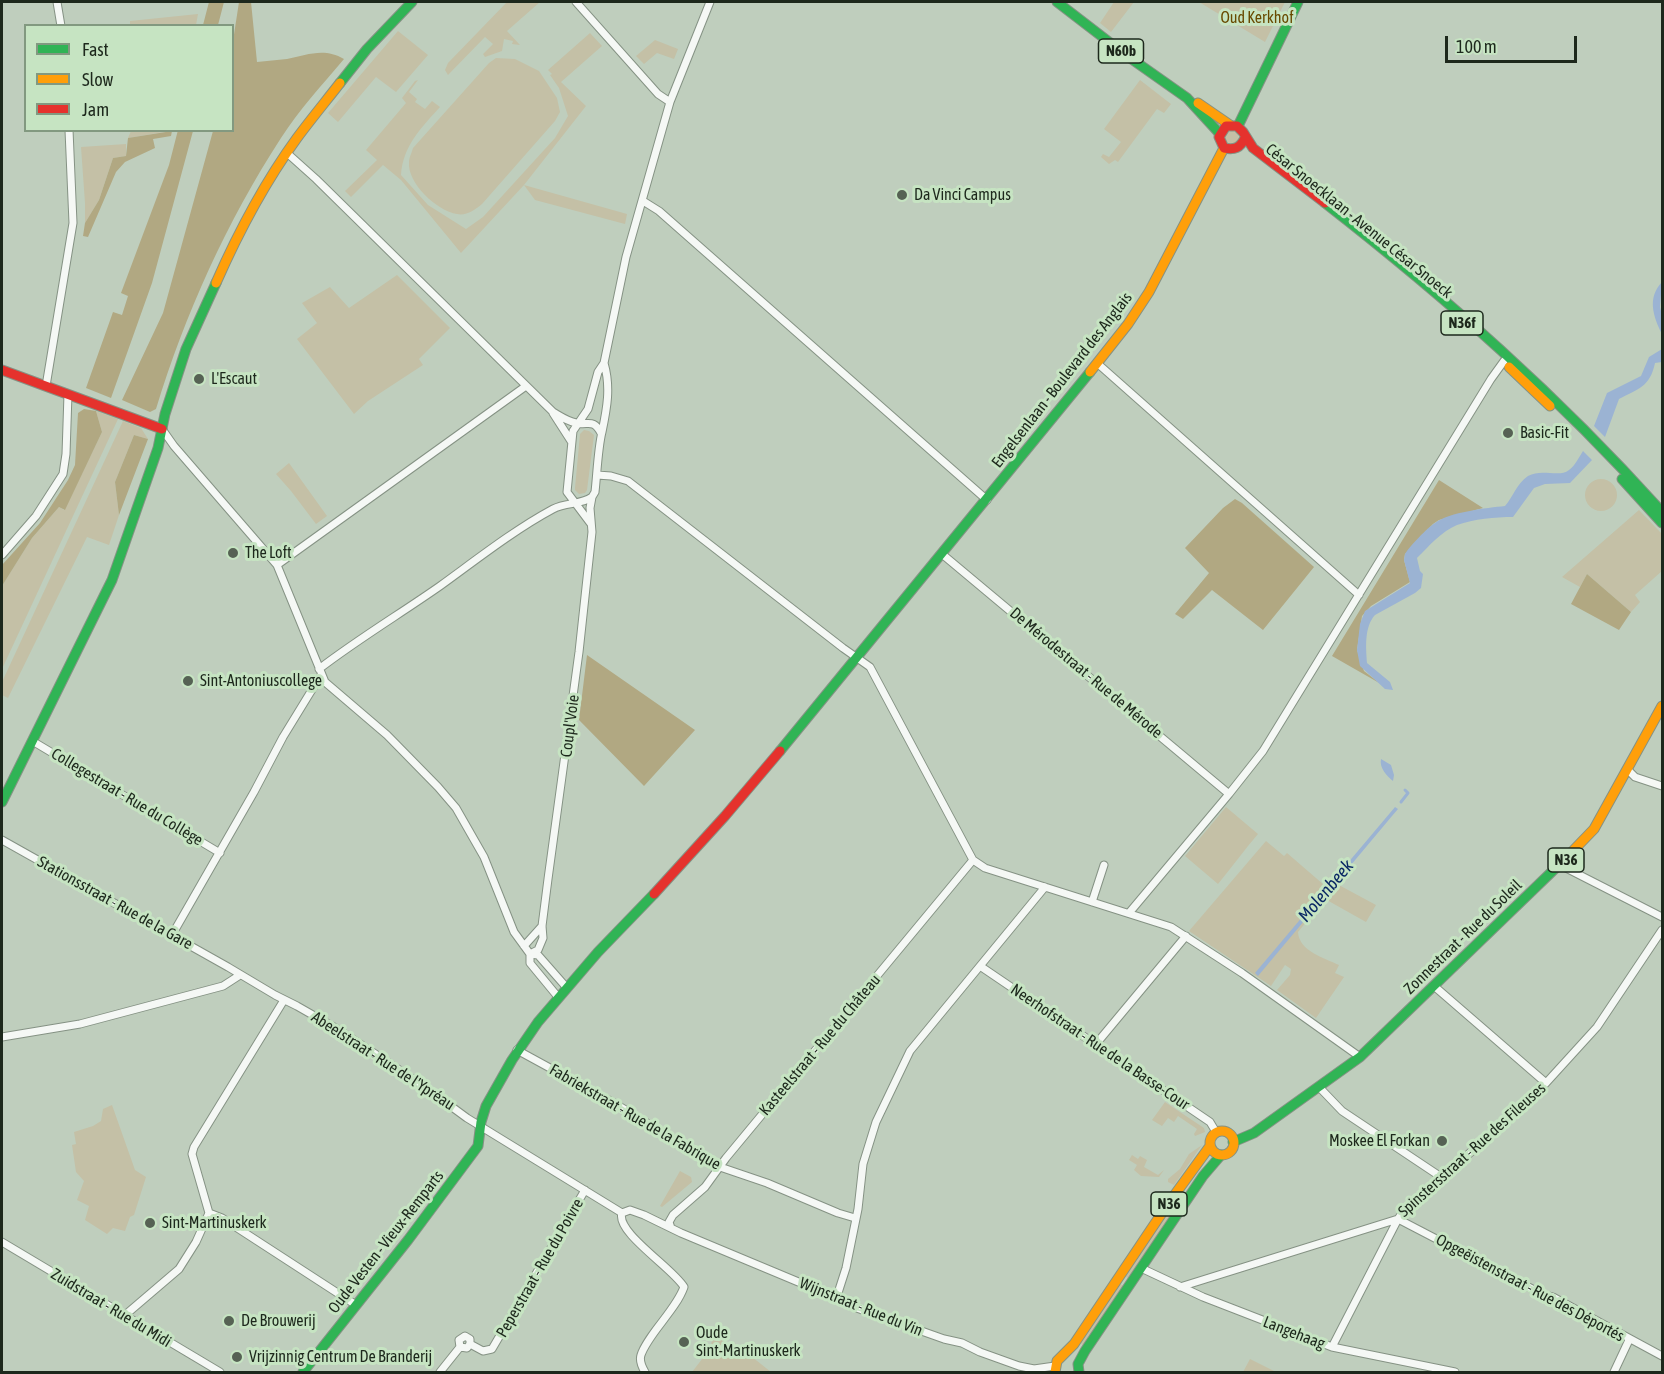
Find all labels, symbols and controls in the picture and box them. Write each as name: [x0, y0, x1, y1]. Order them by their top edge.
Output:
park label: Oud Kerkhof: [1220, 8, 1294, 28]
legend: [24, 24, 234, 132]
scale bar: [1448, 24, 1580, 62]
text: 100 m: [1456, 36, 1497, 57]
text: Fast: [82, 39, 109, 60]
road number: N60b: [1098, 39, 1144, 63]
text: Slow: [82, 69, 113, 90]
text: Jam: [82, 99, 109, 120]
street label: César Snoecklaan - Avenue César Snoeck: [1262, 140, 1456, 302]
place label: Da Vinci Campus: [914, 185, 1011, 205]
marker: Da Vinci Campus: [895, 188, 909, 202]
street label: Engelsenlaan - Boulevard des Anglais: [988, 289, 1136, 471]
road number: N36f: [1441, 311, 1483, 335]
place label: L'Escaut: [211, 369, 257, 389]
marker: L'Escaut: [192, 372, 206, 386]
place label: Basic-Fit: [1520, 423, 1569, 443]
marker: Basic-Fit: [1501, 426, 1515, 440]
place label: The Loft: [245, 543, 292, 563]
marker: The Loft: [226, 546, 240, 560]
street label: De Mérodestraat - Rue de Mérode: [1006, 604, 1166, 742]
place label: Sint-Antoniuscollege: [200, 671, 322, 691]
marker: Sint-Antoniuscollege: [181, 674, 195, 688]
street label: Coupl'Voie: [557, 694, 583, 758]
street label: Collegestraat - Rue du Collège: [48, 744, 206, 850]
road number: N36: [1548, 848, 1584, 872]
street label: Stationsstraat - Rue de la Gare: [34, 852, 196, 954]
water label: Molenbeek: [1294, 856, 1358, 926]
street label: Zonnestraat - Rue du Soleil: [1400, 876, 1526, 998]
street label: Kasteelstraat - Rue du Château: [755, 971, 885, 1119]
street label: Neerhofstraat - Rue de la Basse-Cour: [1007, 980, 1193, 1114]
street label: Abeelstraat - Rue de l'Ypréau: [308, 1007, 458, 1115]
street label: Fabriekstraat - Rue de la Fabrique: [546, 1060, 724, 1174]
street label: Spinstersstraat - Rue des Fileuses: [1394, 1079, 1550, 1221]
place label: Moskee El Forkan: [1329, 1131, 1430, 1151]
marker: Moskee El Forkan: [1435, 1134, 1449, 1148]
street label: Oude Vesten - Vieux-Remparts: [324, 1167, 448, 1317]
road number: N36: [1151, 1192, 1187, 1216]
street label: Peperstraat - Rue du Poivre: [492, 1195, 588, 1341]
place label: Sint-Martinuskerk: [162, 1213, 267, 1233]
marker: Sint-Martinuskerk: [143, 1216, 157, 1230]
street label: Opgeëistenstraat - Rue des Déportés: [1433, 1230, 1627, 1346]
street label: Zuidstraat - Rue du Midi: [47, 1264, 175, 1352]
street label: Wijnstraat - Rue du Vin: [797, 1274, 925, 1340]
place label: De Brouwerij: [241, 1311, 316, 1331]
street label: Langehaag: [1260, 1312, 1328, 1354]
marker: De Brouwerij: [222, 1314, 236, 1328]
place label: Oude Sint-Martinuskerk: [696, 1323, 801, 1361]
marker: Oude Sint-Martinuskerk: [677, 1335, 691, 1349]
place label: Vrijzinnig Centrum De Branderij: [249, 1347, 432, 1367]
marker: Vrijzinnig Centrum De Branderij: [230, 1350, 244, 1364]

